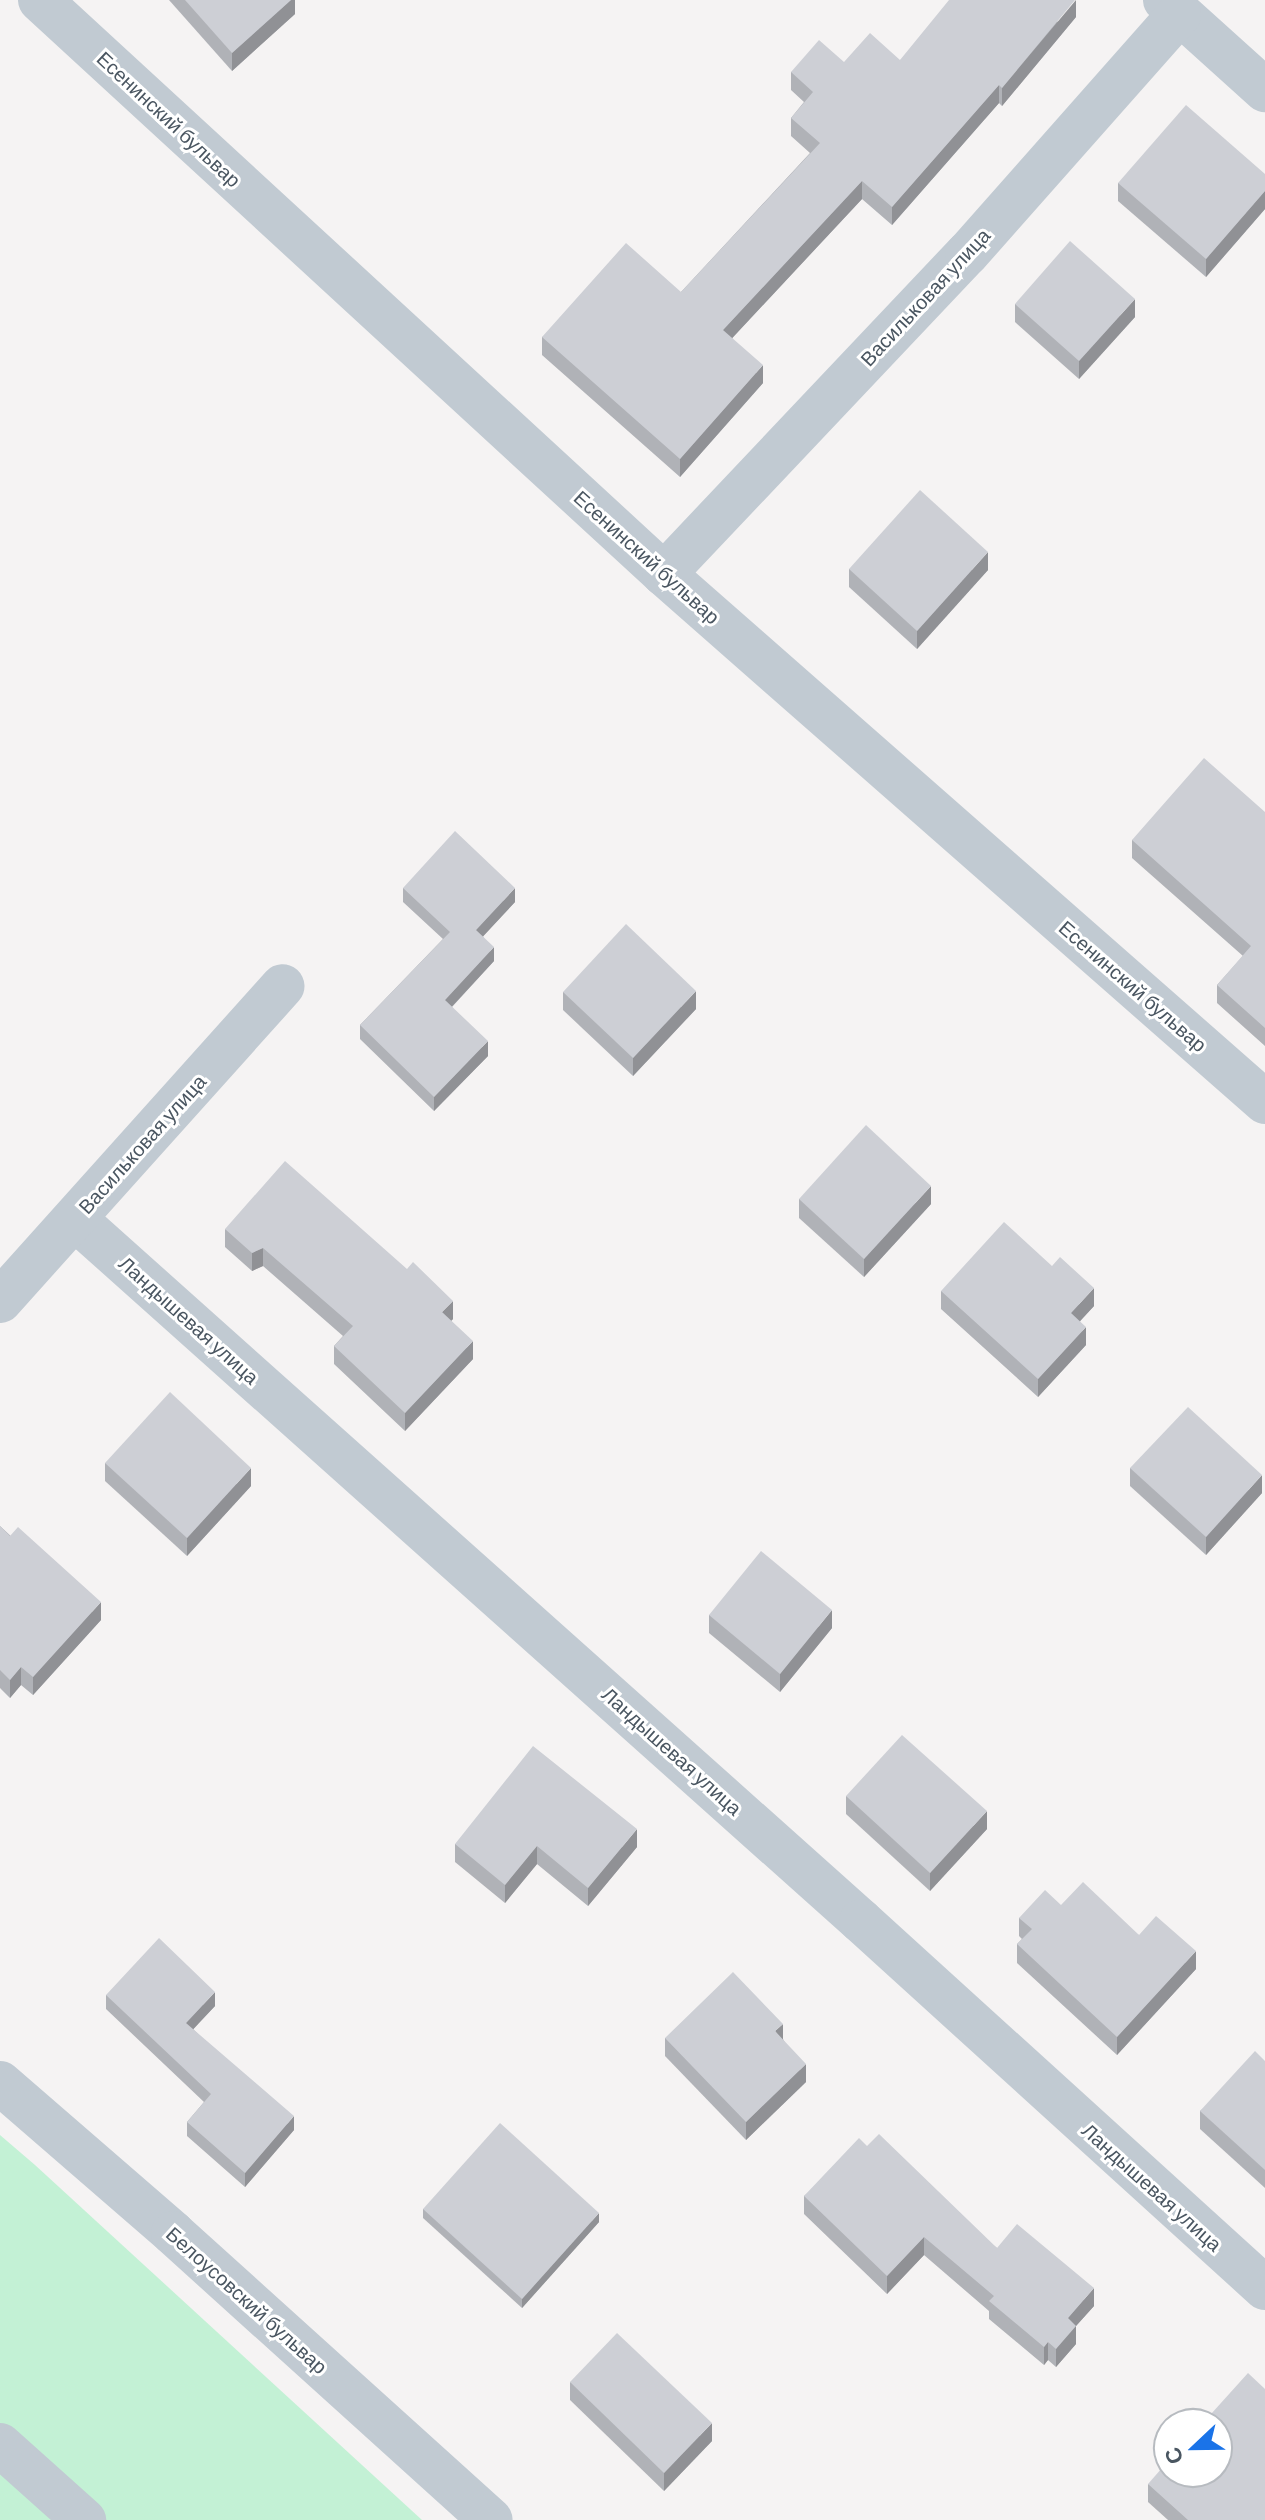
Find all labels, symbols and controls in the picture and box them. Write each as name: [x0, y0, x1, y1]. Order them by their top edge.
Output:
street label: Есенинский бульвар: [92, 46, 246, 192]
street label: Васильковая улица: [855, 223, 995, 371]
street label: Есенинский бульвар: [569, 485, 725, 629]
street label: Есенинский бульвар: [1054, 915, 1212, 1057]
street label: Васильковая улица: [73, 1069, 211, 1219]
street label: Ландышевая улица: [114, 1251, 264, 1389]
street label: Ландышевая улица: [597, 1682, 747, 1820]
street label: Ландышевая улица: [1077, 2118, 1227, 2256]
street label: Белоусовский бульвар: [162, 2221, 332, 2379]
north arrow: [1153, 2408, 1233, 2488]
text: С: [1158, 2444, 1188, 2468]

